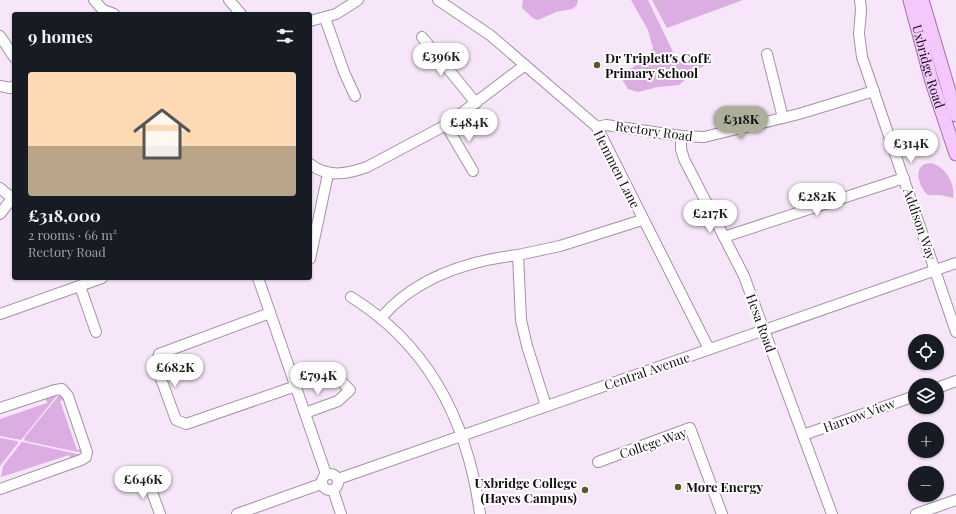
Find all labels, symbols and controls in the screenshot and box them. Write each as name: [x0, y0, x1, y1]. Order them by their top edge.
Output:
street label: Uxbridge Road: [909, 23, 949, 111]
text: 9 homes: [28, 25, 93, 47]
icon: filters: [274, 25, 296, 47]
pin: £396K: [413, 43, 469, 77]
text: £396K: [422, 47, 460, 64]
place label: Dr Triplett's CofE Primary School: [605, 49, 711, 81]
marker: Dr Triplett's CofE Primary School: [592, 60, 602, 70]
icon: home: [126, 98, 198, 170]
pin: £318K: [713, 106, 769, 140]
pin: £484K: [441, 109, 497, 143]
text: £318K: [723, 110, 759, 127]
text: £484K: [450, 113, 488, 130]
street label: Rectory Road: [614, 117, 694, 144]
street label: Hemmen Lane: [591, 127, 645, 211]
pin: £314K: [883, 130, 939, 164]
text: £314K: [893, 134, 929, 151]
pin: £282K: [789, 183, 845, 217]
street label: Addison Way: [900, 185, 941, 262]
text: £282K: [798, 187, 836, 204]
pin: £217K: [682, 200, 738, 234]
text: £318,000: [28, 204, 101, 226]
text: £217K: [692, 204, 728, 221]
text: 2 rooms · 66 m²: [28, 226, 117, 243]
text: Rectory Road: [28, 243, 106, 260]
street label: Hesa Road: [743, 291, 780, 355]
map controls: [908, 334, 944, 502]
button: locate: [908, 334, 944, 370]
street label: Central Avenue: [602, 348, 692, 393]
pin: £682K: [147, 354, 203, 388]
text: £682K: [155, 358, 195, 375]
pin: £794K: [290, 362, 346, 396]
text: £794K: [299, 366, 337, 383]
button: layers: [908, 378, 944, 414]
street label: Harrow View: [821, 394, 897, 435]
button: +: [908, 422, 944, 458]
street label: College Way: [617, 423, 689, 462]
pin: £646K: [115, 466, 171, 500]
button: −: [908, 466, 944, 502]
text: £646K: [123, 470, 163, 487]
place label: Uxbridge College (Hayes Campus): [475, 474, 577, 506]
place label: More Energy: [686, 478, 763, 495]
marker: More Energy: [673, 482, 683, 492]
marker: Uxbridge College (Hayes Campus): [580, 485, 590, 495]

